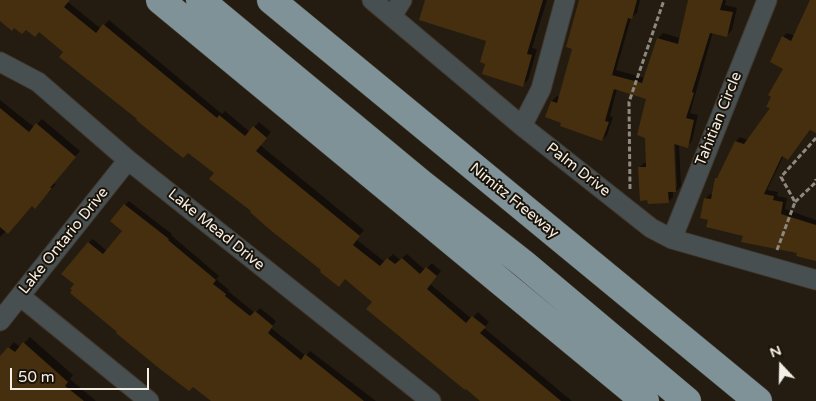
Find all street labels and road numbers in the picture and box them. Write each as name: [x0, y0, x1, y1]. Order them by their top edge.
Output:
street label: Tahitian Circle: [692, 69, 746, 169]
street label: Palm Drive: [542, 139, 614, 201]
street label: Nimitz Freeway: [466, 160, 562, 242]
street label: Lake Ontario Drive: [15, 184, 113, 298]
street label: Lake Mead Drive: [164, 186, 268, 274]

